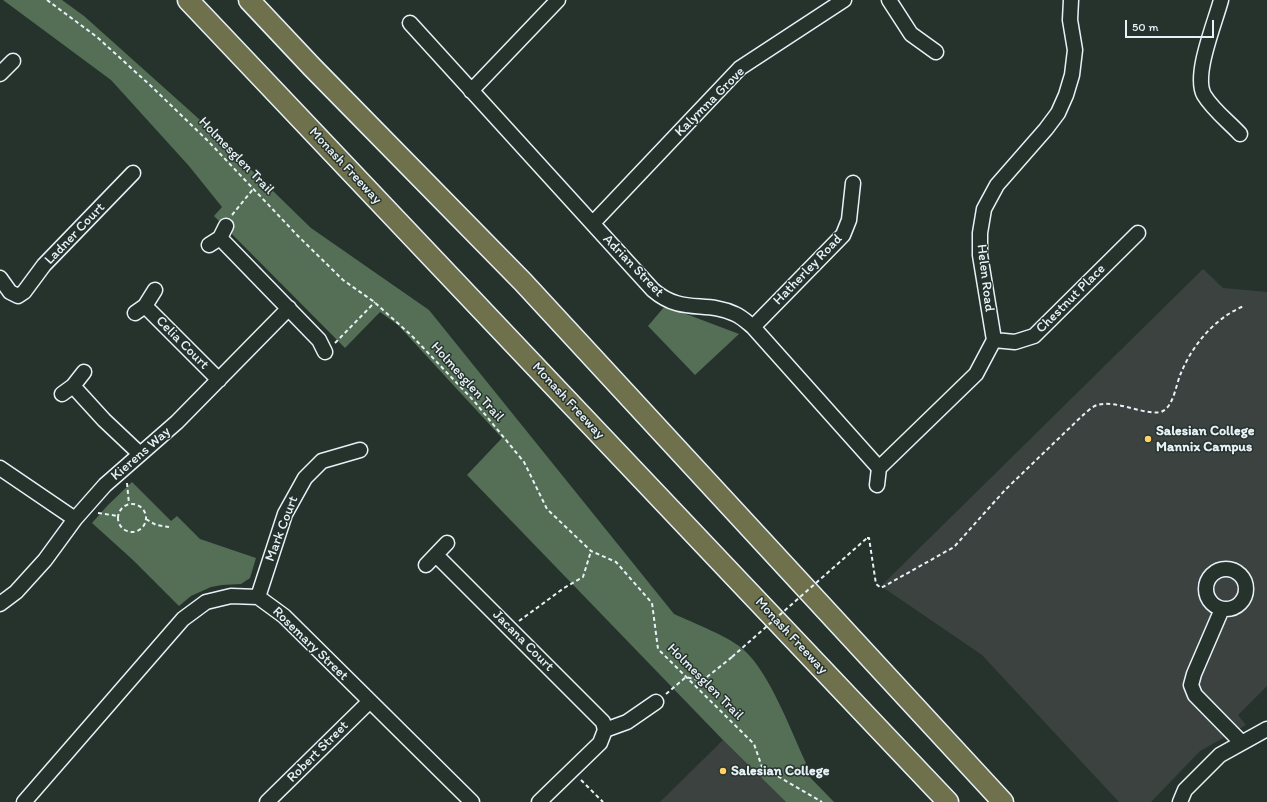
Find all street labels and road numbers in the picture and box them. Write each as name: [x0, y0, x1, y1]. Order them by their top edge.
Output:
street label: Kalymna Grove: [672, 64, 748, 140]
street label: Holmesglen Trail: [195, 114, 277, 198]
street label: Monash Freeway: [305, 124, 385, 208]
street label: Ladner Court: [41, 200, 109, 268]
street label: Adrian Street: [599, 231, 667, 301]
street label: Hatherley Road: [770, 231, 846, 309]
street label: Helen Road: [973, 243, 997, 313]
street label: Chestnut Place: [1033, 261, 1109, 337]
street label: Celia Court: [152, 313, 212, 373]
street label: Holmesglen Trail: [427, 339, 507, 425]
street label: Monash Freeway: [528, 359, 608, 443]
street label: Kierens Way: [108, 424, 174, 484]
street label: Mark Court: [262, 494, 302, 564]
street label: Monash Freeway: [751, 594, 831, 678]
street label: Rosemary Street: [268, 603, 352, 685]
street label: Jacana Court: [489, 607, 557, 675]
street label: Holmesglen Trail: [663, 640, 747, 724]
street label: Robert Street: [284, 718, 352, 786]

